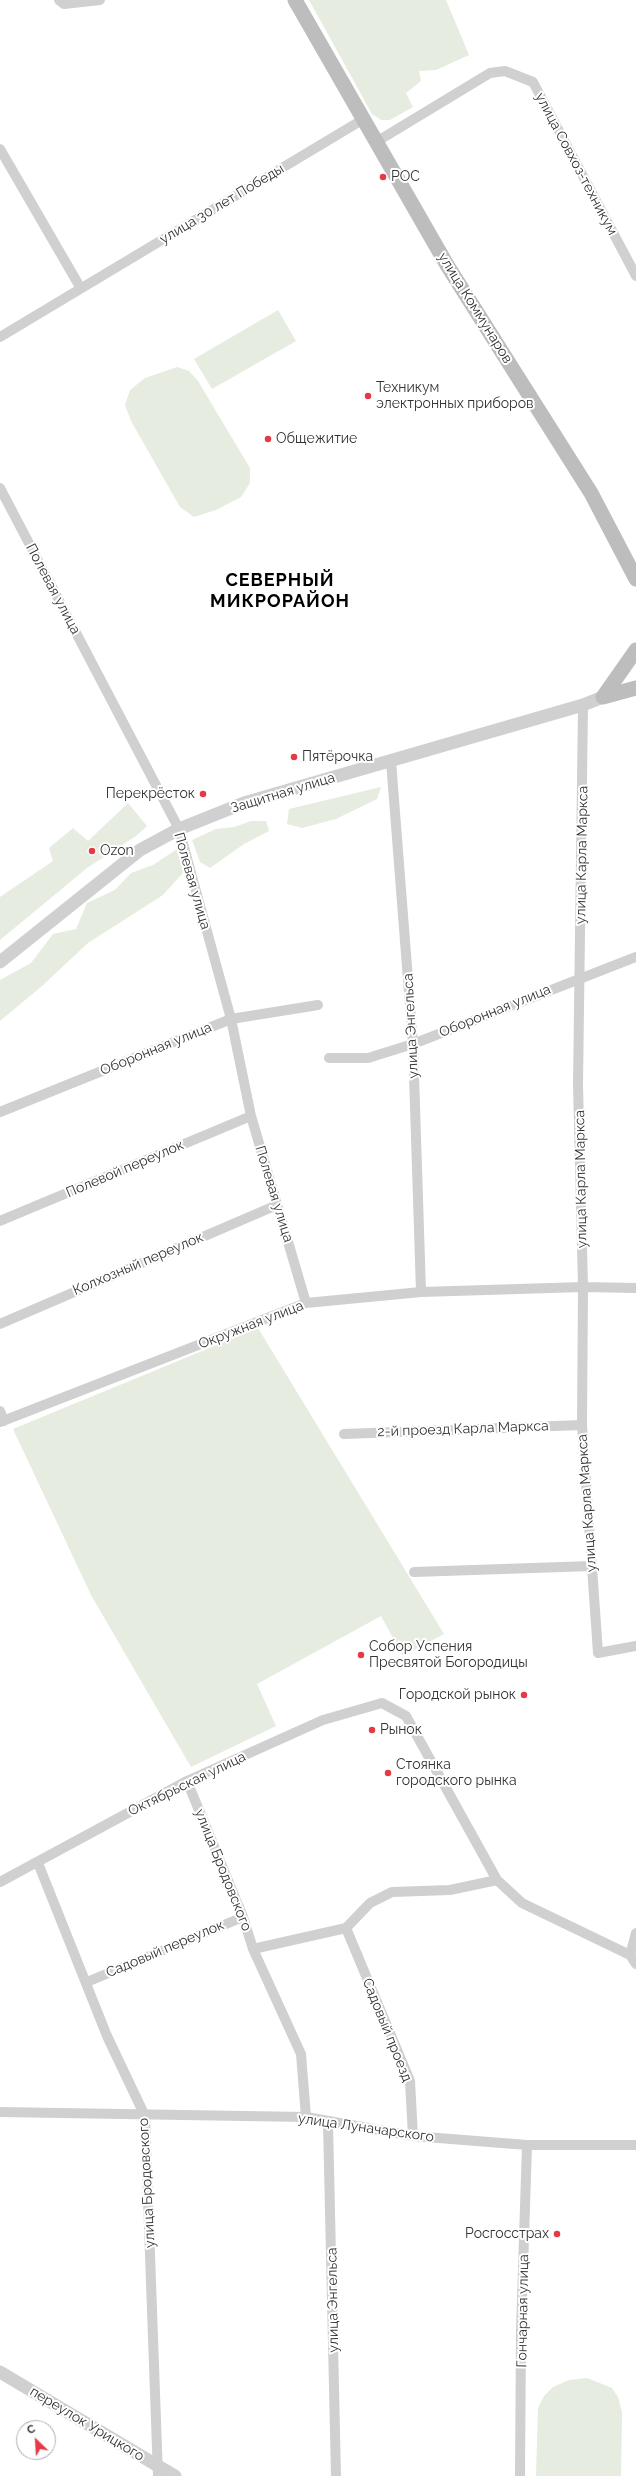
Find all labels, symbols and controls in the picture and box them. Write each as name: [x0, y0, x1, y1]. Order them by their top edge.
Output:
street label: улица Совхоз-техникум: [531, 90, 621, 238]
street label: улица 30 лет Победы: [157, 160, 287, 248]
place label: РОС: [391, 169, 420, 185]
marker: РОС: [378, 172, 388, 182]
street label: улица Коммунаров: [434, 250, 516, 366]
place label: Техникум электронных приборов: [376, 380, 534, 412]
marker: Техникум электронных приборов: [363, 391, 373, 401]
place label: Общежитие: [276, 431, 357, 447]
marker: Общежитие: [263, 434, 273, 444]
street label: Полевая улица: [22, 541, 84, 637]
district label: СЕВЕРНЫЙ МИКРОРАЙОН: [210, 570, 350, 612]
place label: Пятёрочка: [302, 749, 373, 765]
marker: Пятёрочка: [289, 752, 299, 762]
street label: Защитная улица: [229, 769, 337, 817]
place label: Перекрёсток: [106, 786, 195, 802]
street label: улица Карла Маркса: [572, 786, 592, 924]
marker: Перекрёсток: [198, 789, 208, 799]
street label: Полевая улица: [170, 831, 214, 931]
place label: Ozon: [100, 843, 134, 859]
marker: Ozon: [87, 846, 97, 856]
street label: улица Энгельса: [400, 973, 422, 1079]
street label: Оборонная улица: [437, 981, 553, 1041]
street label: Оборонная улица: [98, 1019, 214, 1079]
street label: улица Карла Маркса: [571, 1110, 591, 1248]
street label: Полевой переулок: [64, 1137, 186, 1201]
street label: Полевая улица: [251, 1144, 297, 1244]
street label: Колхозный переулок: [70, 1229, 206, 1299]
street label: Окружная улица: [196, 1297, 306, 1353]
street label: 2-й проезд Карла Маркса: [377, 1418, 549, 1440]
street label: улица Карла Маркса: [574, 1433, 600, 1573]
place label: Собор Успения Пресвятой Богородицы: [369, 1639, 528, 1672]
marker: Собор Успения Пресвятой Богородицы: [356, 1650, 366, 1660]
place label: Городской рынок: [399, 1687, 516, 1703]
marker: Городской рынок: [519, 1690, 529, 1700]
place label: Рынок: [380, 1722, 422, 1738]
marker: Рынок: [367, 1725, 377, 1735]
street label: Октябрьская улица: [126, 1748, 248, 1820]
place label: Cтоянка городского рынка: [396, 1757, 517, 1790]
marker: Cтоянка городского рынка: [383, 1768, 393, 1778]
street label: улица Бродовского: [191, 1807, 255, 1933]
street label: Садовый переулок: [103, 1917, 227, 1981]
street label: Садовый проезд: [359, 1976, 415, 2084]
street label: улица Луначарского: [297, 2110, 435, 2146]
street label: улица Бродовского: [135, 2118, 159, 2248]
place label: Росгосстрах: [465, 2226, 549, 2242]
marker: Росгосстрах: [552, 2229, 562, 2239]
street label: улица Энгельса: [324, 2247, 342, 2353]
street label: Гончарная улица: [514, 2254, 532, 2368]
street label: переулок Урицкого: [27, 2383, 147, 2465]
north arrow: [16, 2420, 56, 2460]
text: С: [25, 2422, 37, 2437]

